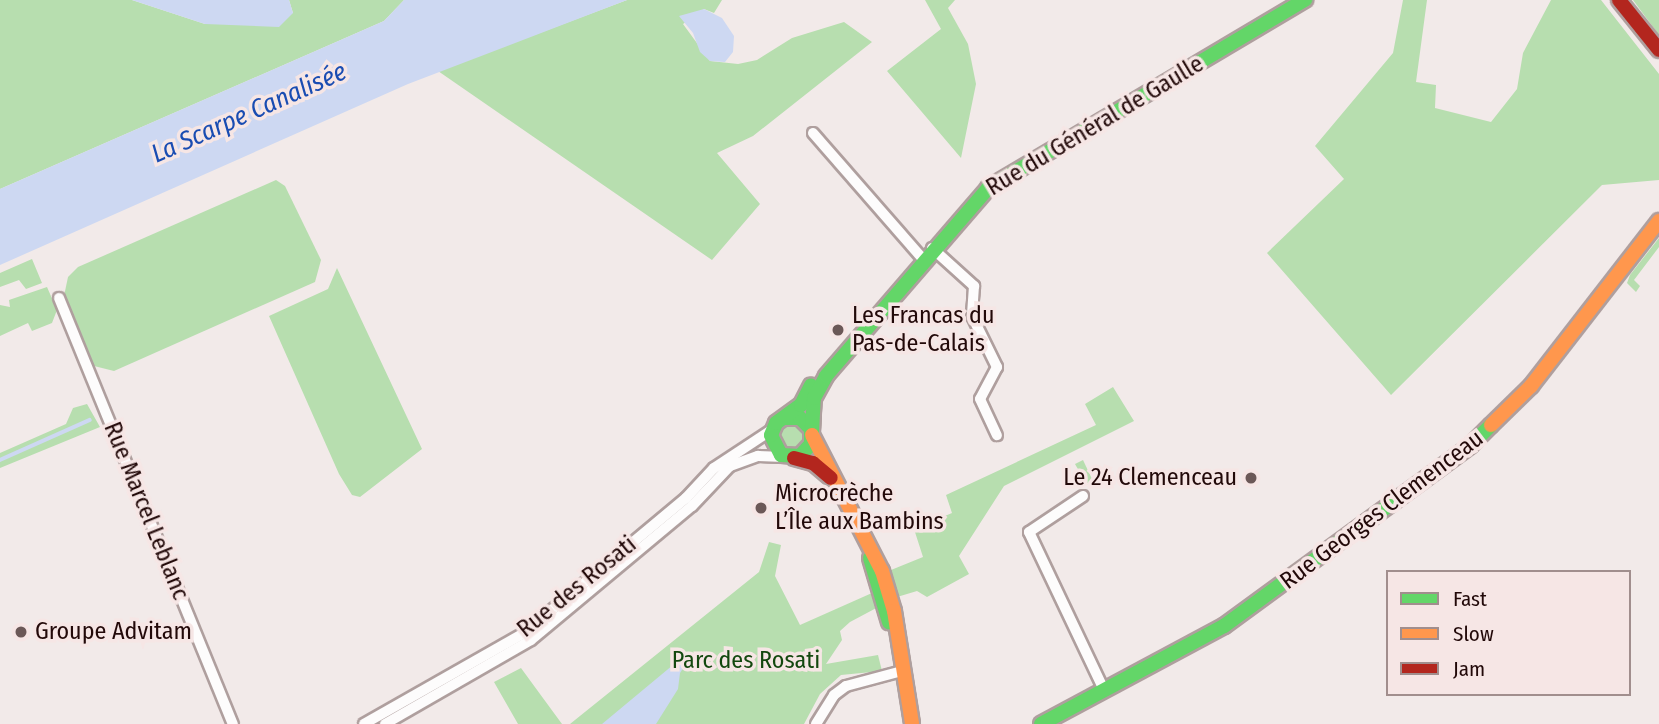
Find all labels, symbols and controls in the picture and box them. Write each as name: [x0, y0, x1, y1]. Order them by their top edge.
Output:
street label: Rue du Général de Gaulle: [981, 50, 1209, 202]
water label: La Scarpe Canalisée: [147, 56, 351, 170]
place label: Les Francas du Pas-de-Calais: [852, 302, 994, 358]
marker: Les Francas du Pas-de-Calais: [830, 322, 846, 338]
street label: Rue Marcel Leblanc: [97, 418, 195, 604]
street label: Rue Georges Clemenceau: [1275, 424, 1489, 596]
place label: Le 24 Clemenceau: [1063, 464, 1237, 492]
marker: Le 24 Clemenceau: [1243, 470, 1259, 486]
place label: Microcrèche L’Île aux Bambins: [775, 480, 944, 536]
marker: Microcrèche L’Île aux Bambins: [753, 500, 769, 516]
street label: Rue des Rosati: [512, 530, 642, 644]
legend: [1386, 570, 1631, 696]
text: Fast: [1453, 586, 1487, 612]
place label: Groupe Advitam: [35, 618, 192, 646]
text: Slow: [1453, 621, 1494, 647]
marker: Groupe Advitam: [13, 624, 29, 640]
park label: Parc des Rosati: [672, 647, 820, 675]
text: Jam: [1453, 656, 1485, 682]

